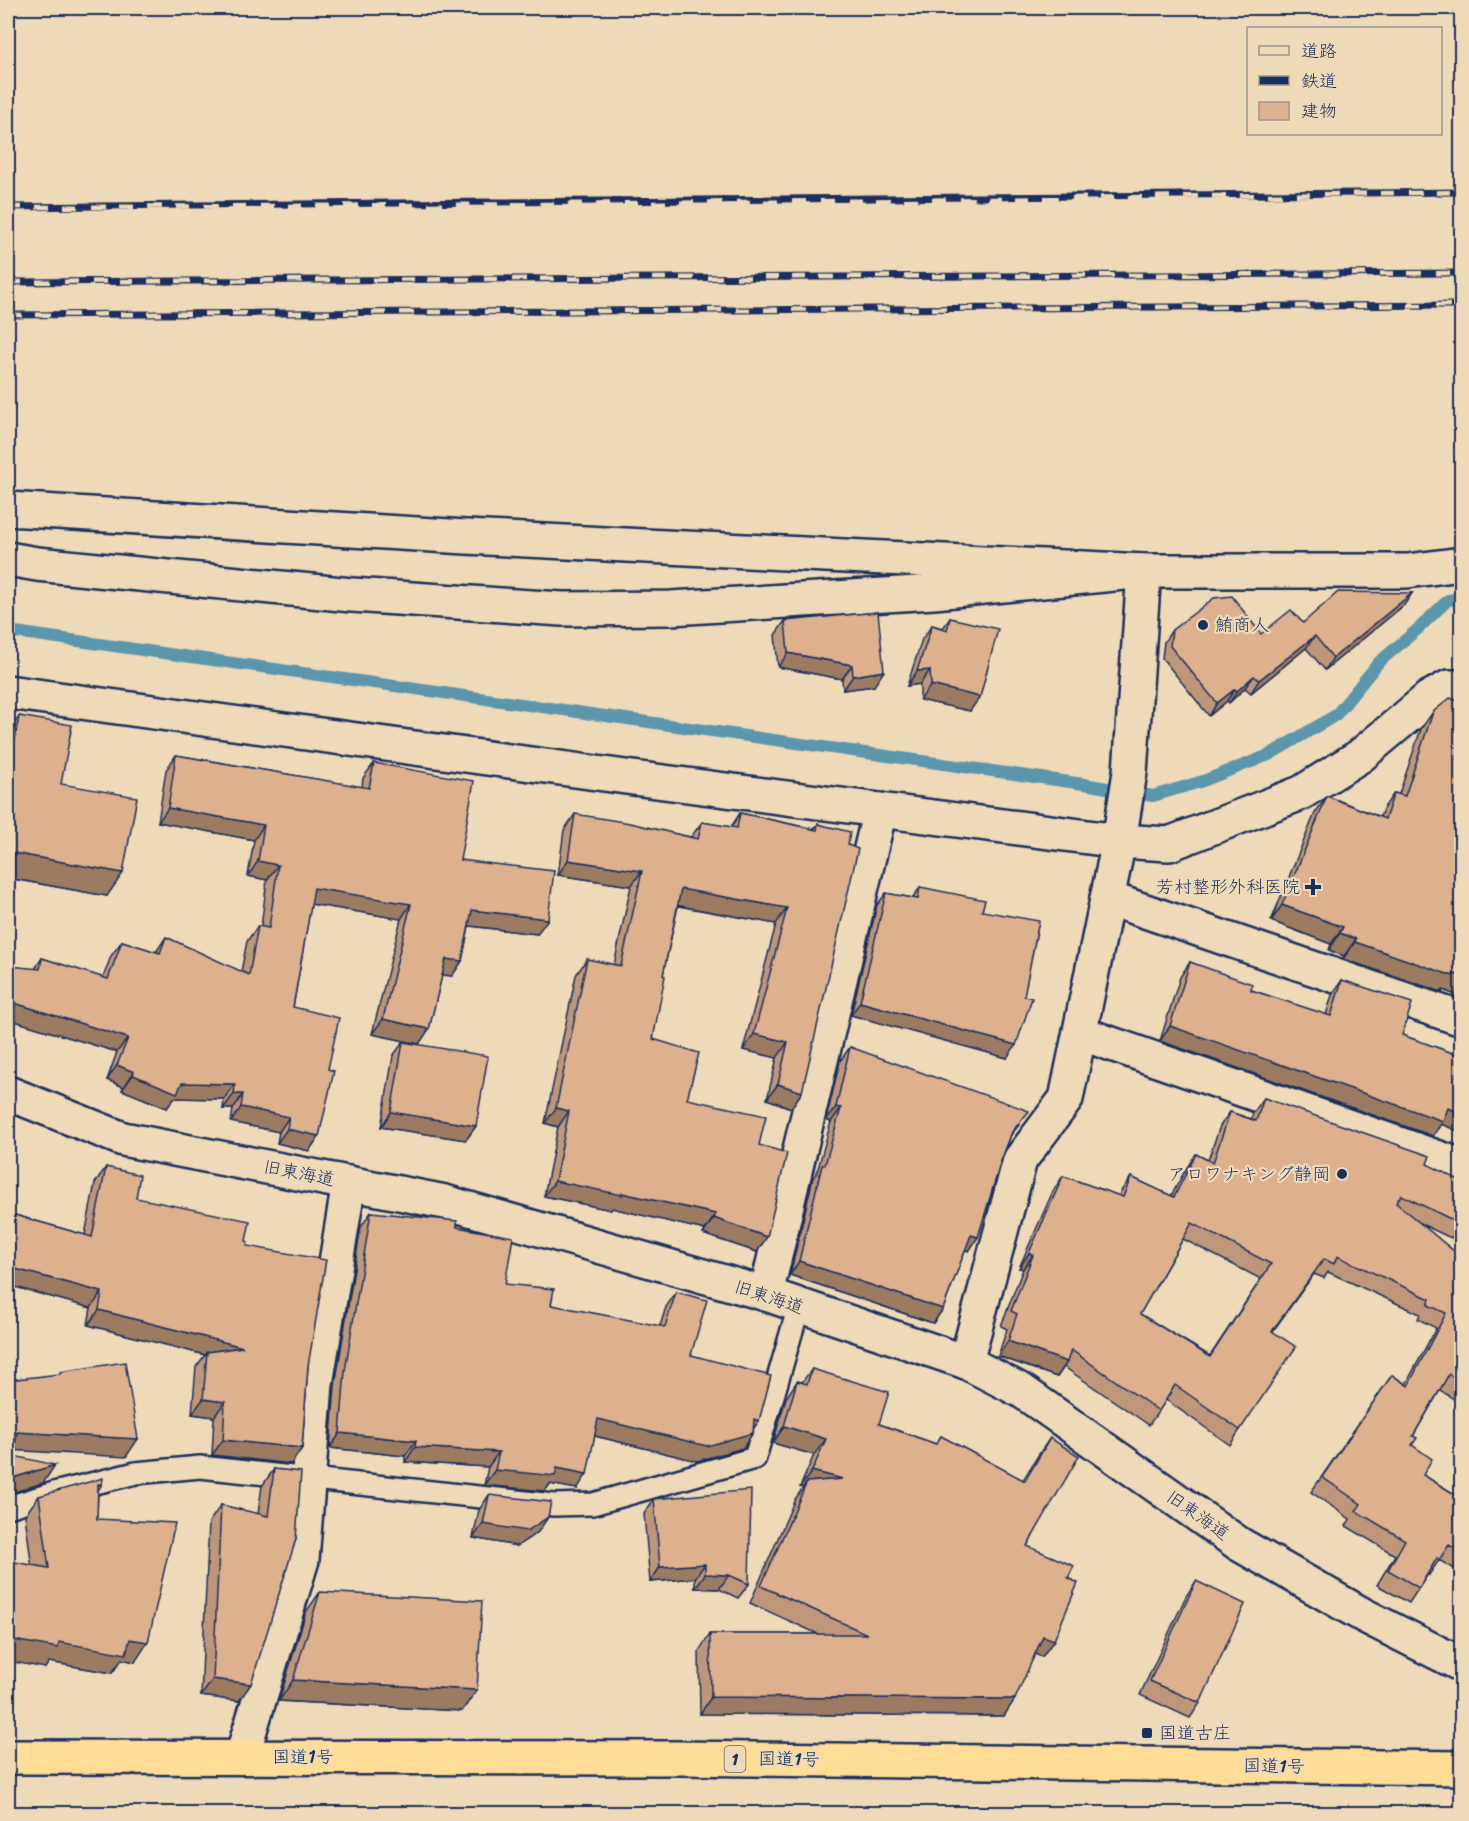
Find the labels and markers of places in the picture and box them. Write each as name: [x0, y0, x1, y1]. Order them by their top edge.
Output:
place label: 鮪商人: [1215, 609, 1269, 641]
marker: 鮪商人: [1196, 618, 1210, 632]
place label: 芳村整形外科医院: [1156, 871, 1300, 903]
marker: 芳村整形外科医院: [1304, 878, 1322, 896]
place label: アロワナキング静岡: [1168, 1158, 1330, 1190]
marker: アロワナキング静岡: [1335, 1167, 1349, 1181]
place label: 国道古庄: [1159, 1717, 1231, 1749]
marker: 国道古庄: [1140, 1726, 1154, 1740]

